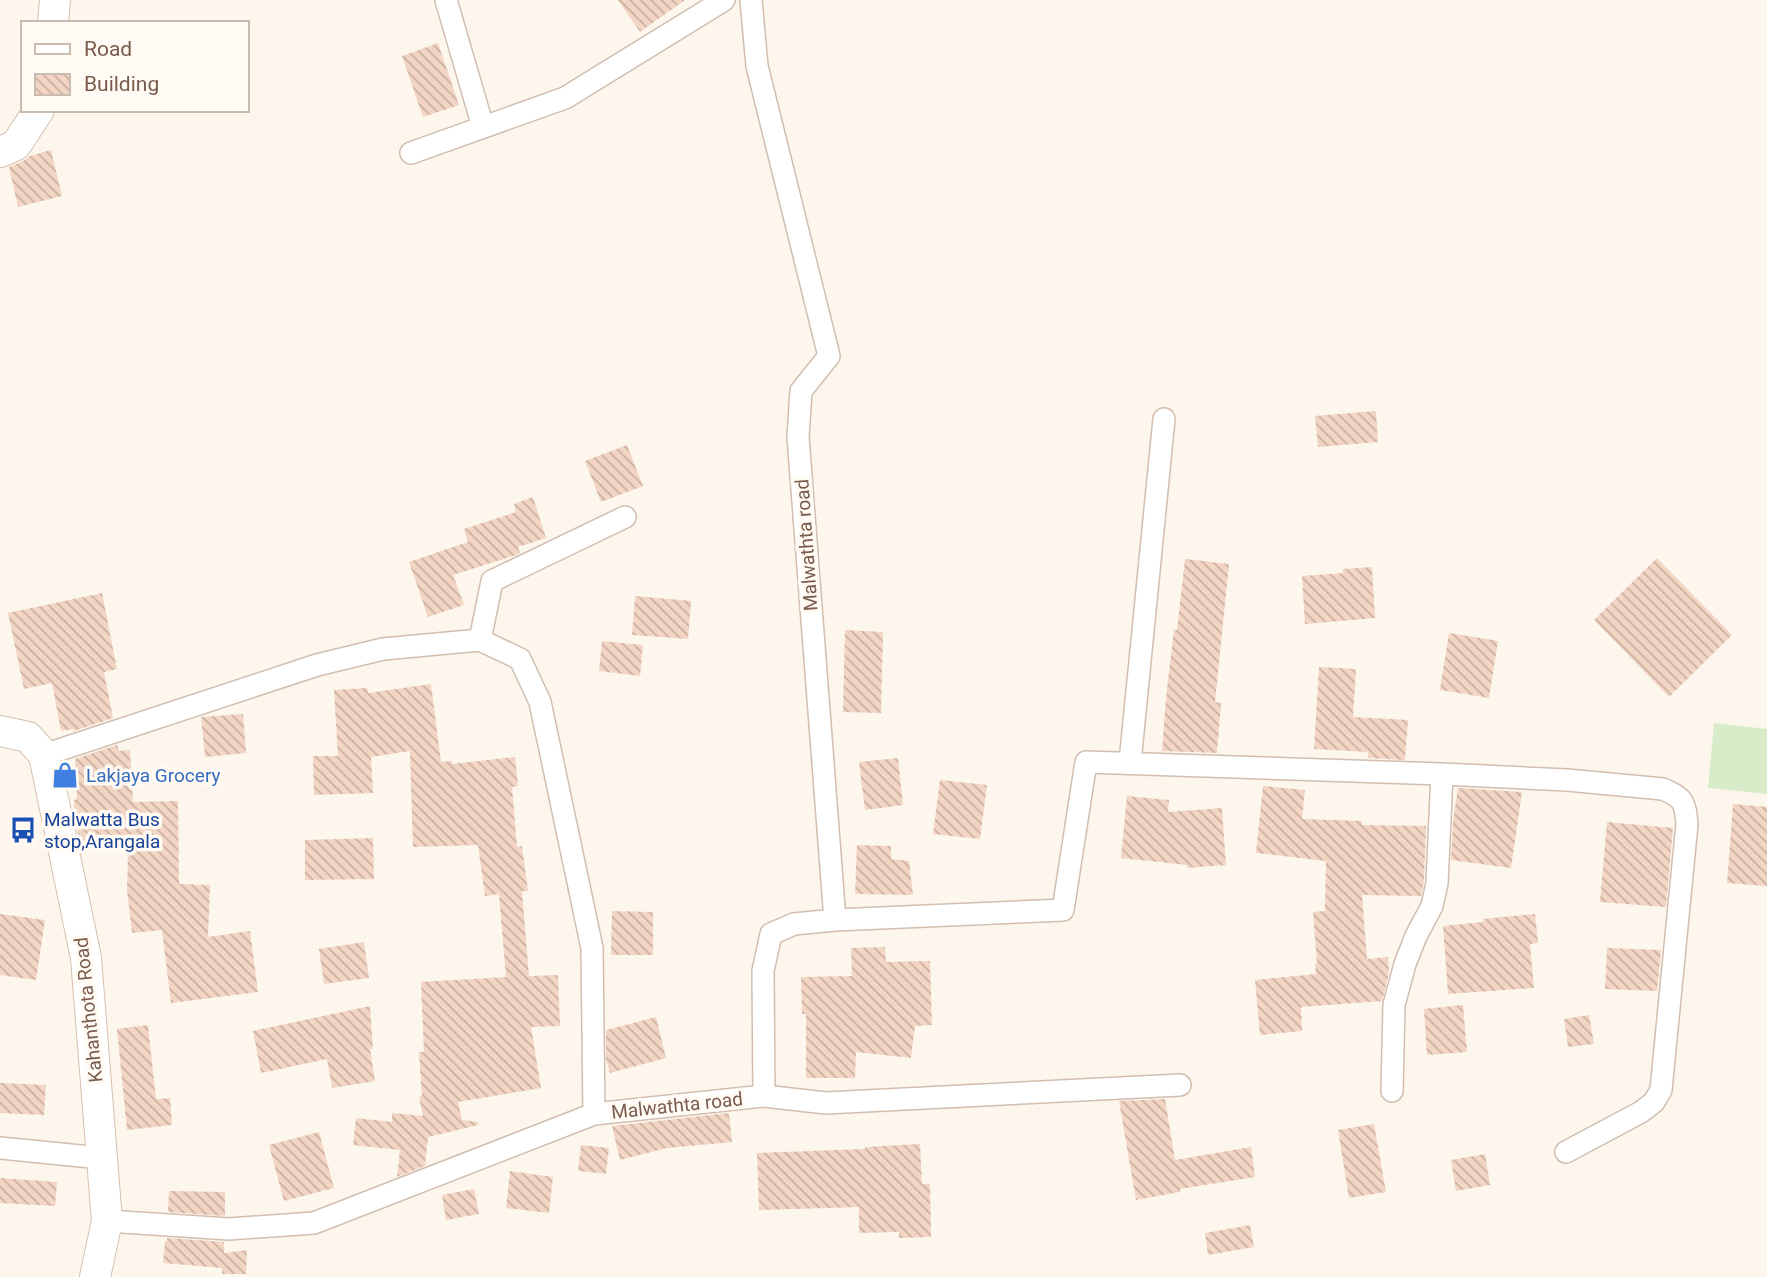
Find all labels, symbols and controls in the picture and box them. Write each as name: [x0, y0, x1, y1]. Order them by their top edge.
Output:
legend: [21, 21, 248, 112]
text: Road: [84, 37, 132, 61]
text: Building: [84, 72, 159, 96]
street label: Malwathta road: [790, 478, 823, 612]
shop icon: Lakjaya Grocery: [50, 760, 80, 790]
place label: Lakjaya Grocery: [86, 764, 220, 787]
place label: Malwatta Bus stop,Arangala: [44, 808, 160, 853]
bus stop icon: Malwatta Bus stop,Arangala: [8, 815, 38, 845]
street label: Kahanthota Road: [69, 936, 108, 1084]
street label: Malwathta road: [610, 1087, 744, 1124]

